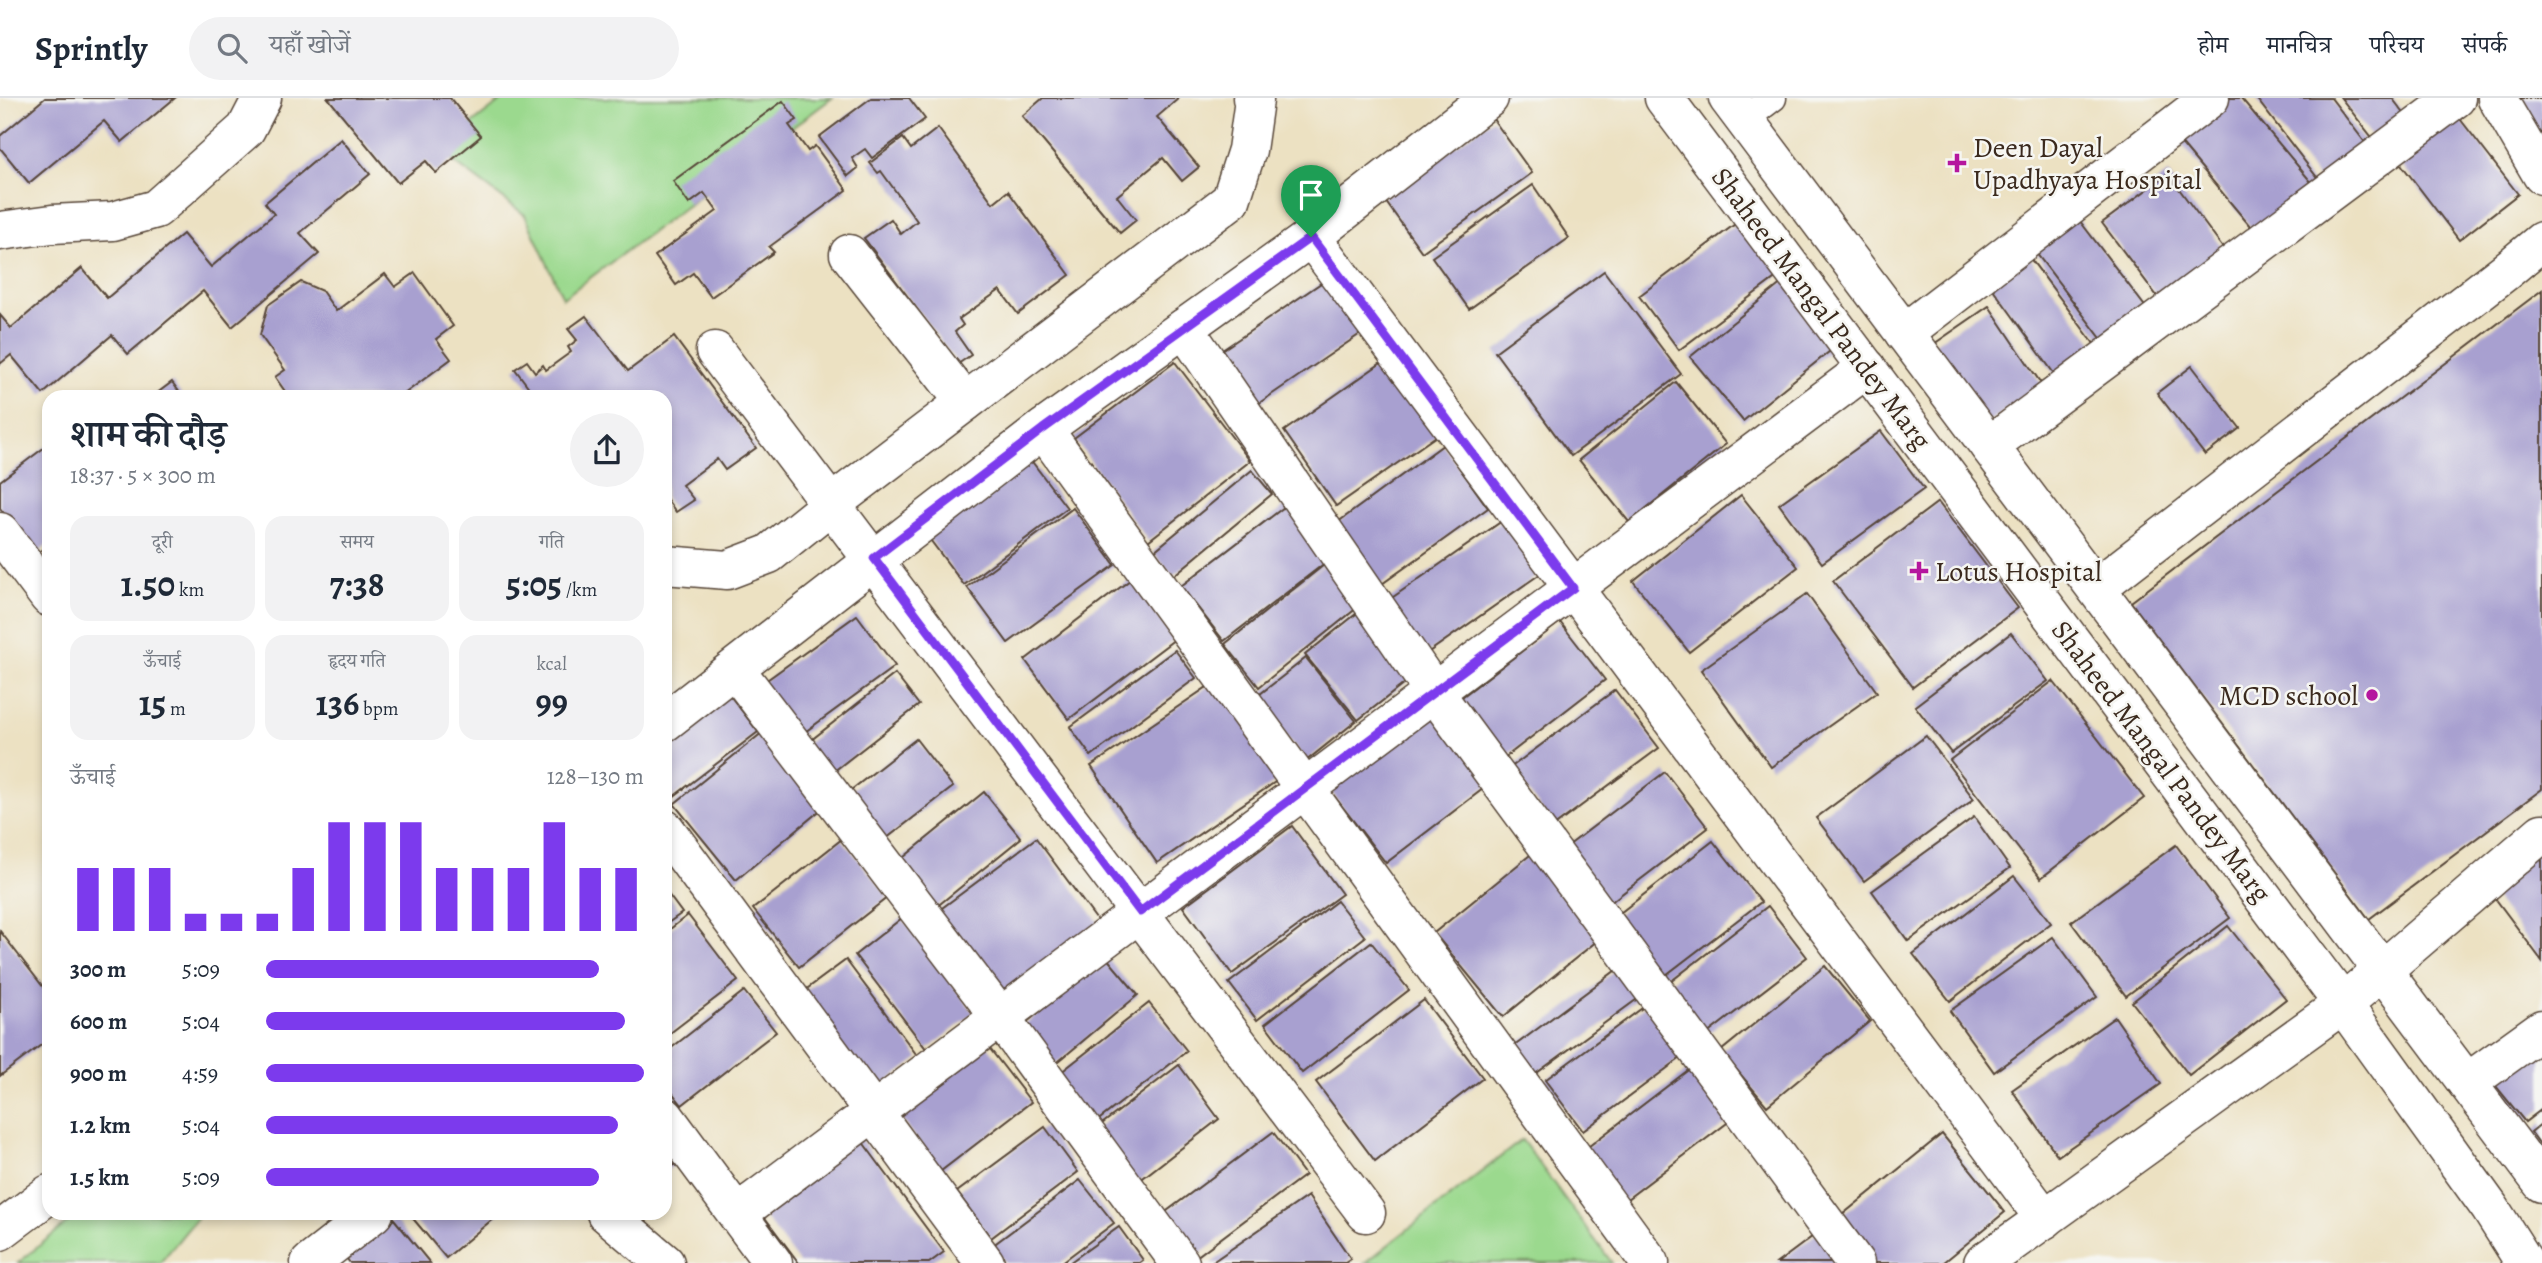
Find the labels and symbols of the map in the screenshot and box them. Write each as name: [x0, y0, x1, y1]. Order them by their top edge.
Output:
place label: Deen Dayal Upadhyaya Hospital: [1973, 129, 2202, 199]
marker: Deen Dayal Upadhyaya Hospital: [1947, 153, 1967, 173]
street label: Shaheed Mangal Pandey Marg: [1702, 160, 1940, 457]
pin: [1281, 165, 1341, 237]
place label: Lotus Hospital: [1935, 553, 2102, 591]
marker: Lotus Hospital: [1909, 561, 1929, 581]
street label: Shaheed Mangal Pandey Marg: [2042, 613, 2280, 910]
place label: MCD school: [2219, 677, 2358, 715]
marker: MCD school: [2364, 687, 2380, 703]

